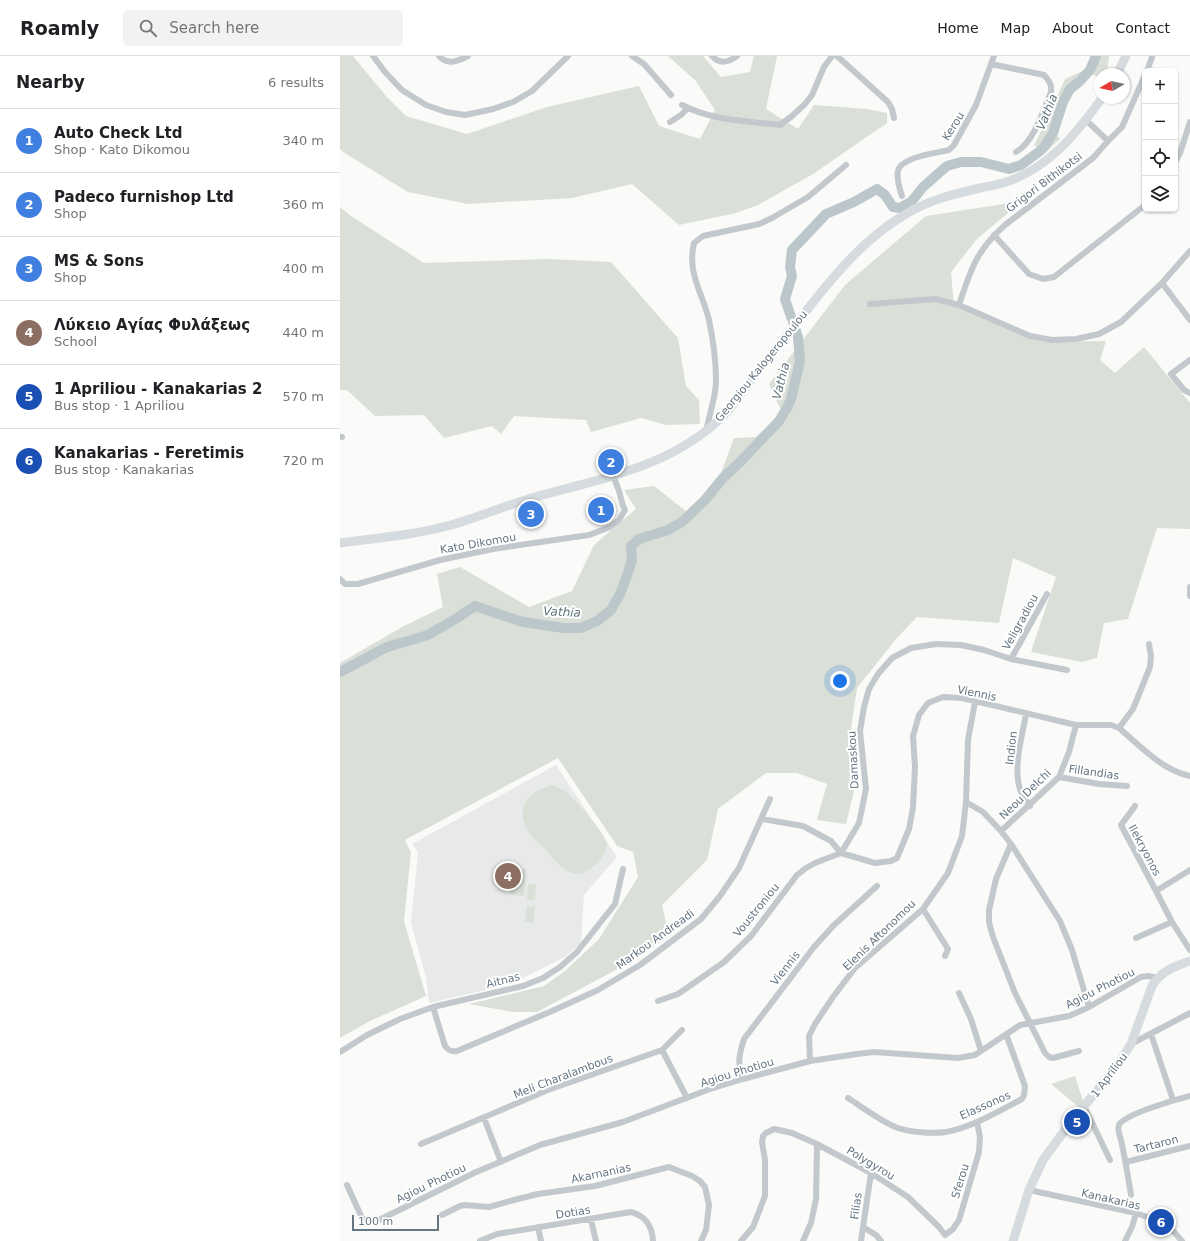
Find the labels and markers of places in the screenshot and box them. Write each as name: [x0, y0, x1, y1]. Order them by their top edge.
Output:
pin: 2: [598, 447, 624, 477]
pin: 1: [588, 495, 614, 525]
pin: 3: [518, 499, 544, 529]
pin: 4: [495, 861, 521, 891]
pin: 5: [1064, 1107, 1090, 1137]
pin: 6: [1148, 1207, 1174, 1237]

